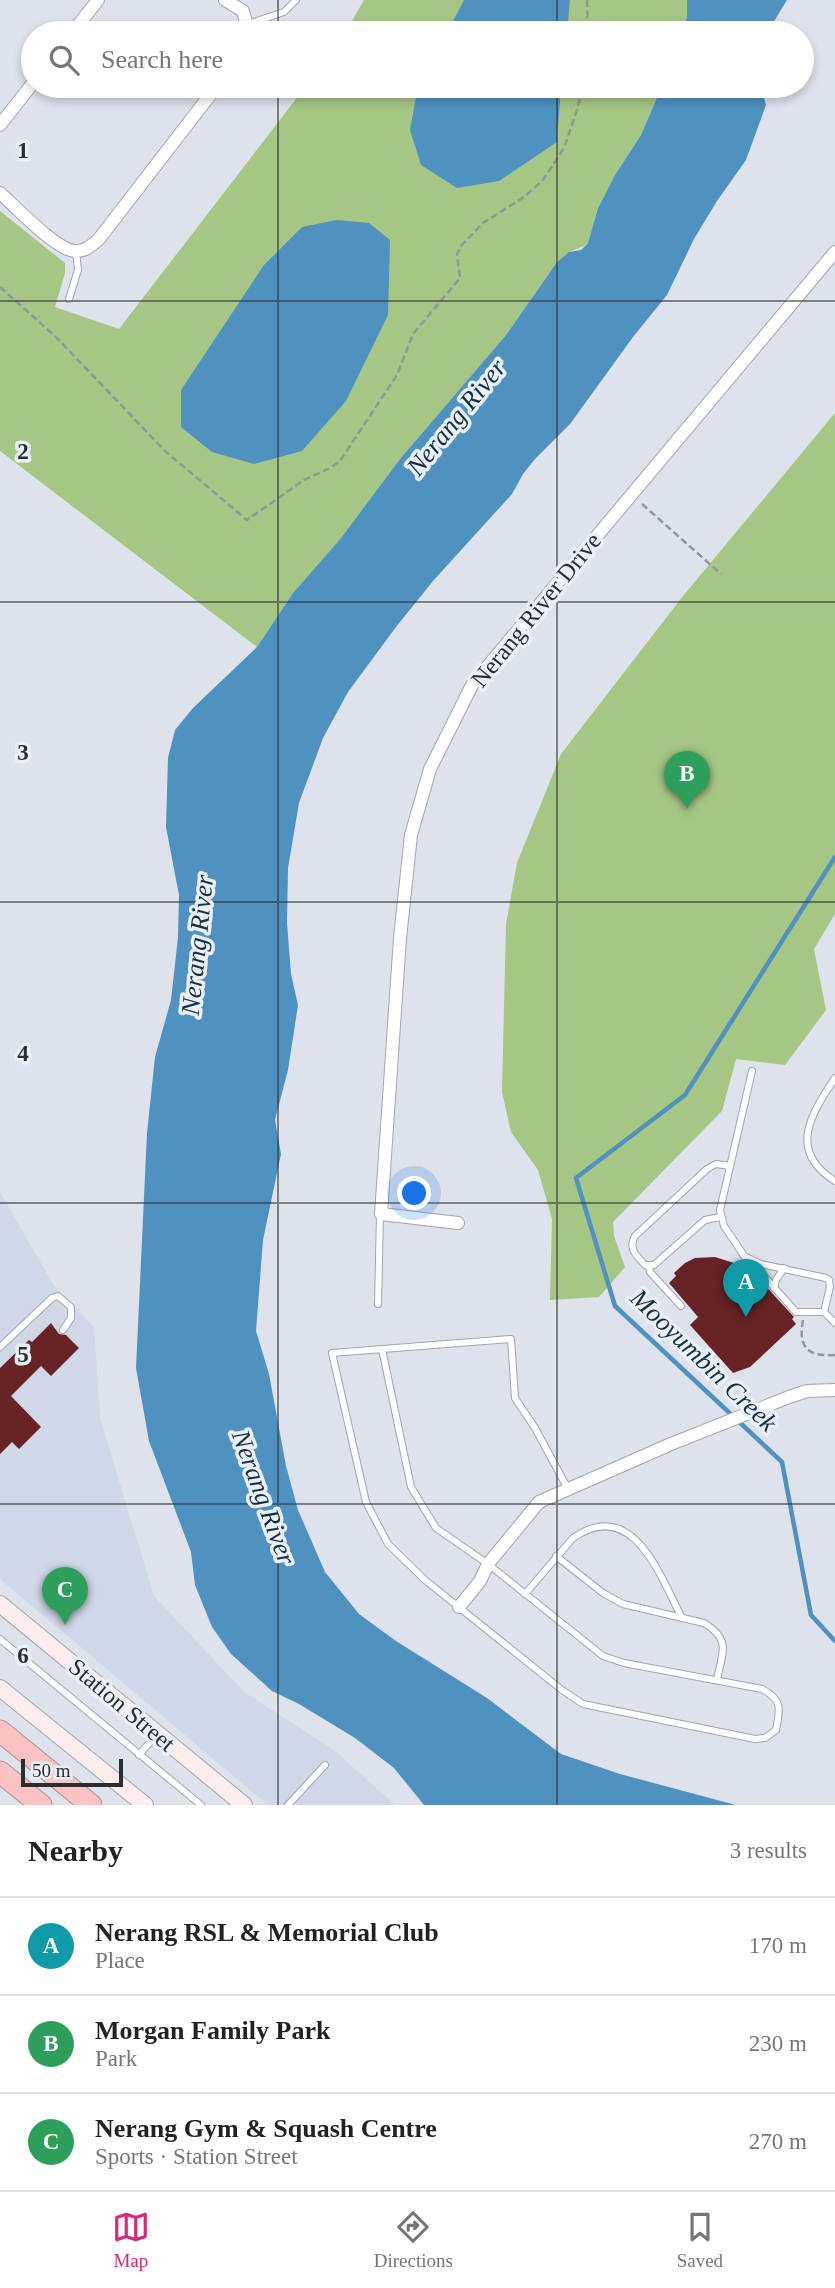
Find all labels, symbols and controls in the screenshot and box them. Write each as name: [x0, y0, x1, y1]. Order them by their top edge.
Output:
search box: [21, 21, 814, 98]
icon: search: [45, 41, 83, 79]
text: Search here: [101, 45, 223, 74]
text: 1: [17, 138, 29, 163]
water label: Nerang River: [400, 353, 513, 482]
text: 2: [17, 439, 29, 464]
street label: Nerang River Drive: [466, 528, 606, 692]
text: 3: [17, 740, 29, 765]
pin: B: [664, 751, 710, 809]
water label: Nerang River: [176, 873, 219, 1018]
text: 4: [17, 1041, 29, 1066]
your location: [397, 1176, 431, 1210]
pin: A: [723, 1259, 769, 1317]
water label: Mooyumbin Creek: [624, 1283, 783, 1438]
text: 5: [17, 1342, 29, 1367]
water label: Nerang River: [225, 1425, 302, 1569]
pin: C: [42, 1567, 88, 1625]
text: 6: [17, 1643, 29, 1668]
street label: Station Street: [64, 1653, 180, 1757]
scale bar: [21, 1756, 122, 1788]
text: 50 m: [32, 1760, 71, 1781]
text: Nearby: [28, 1834, 123, 1867]
text: 3 results: [730, 1838, 807, 1863]
text: Nerang RSL & Memorial Club: [95, 1918, 439, 1947]
text: A: [43, 1933, 59, 1958]
text: 170 m: [749, 1933, 807, 1958]
text: Place: [95, 1948, 145, 1973]
text: Morgan Family Park: [95, 2016, 330, 2045]
text: B: [43, 2031, 59, 2056]
text: 230 m: [749, 2031, 807, 2056]
text: Park: [95, 2046, 137, 2071]
text: Nerang Gym & Squash Centre: [95, 2114, 437, 2143]
text: C: [43, 2129, 59, 2154]
text: 270 m: [749, 2129, 807, 2154]
text: Sports · Station Street: [95, 2144, 298, 2169]
tab: Map: [112, 2208, 150, 2272]
tab: Directions: [374, 2208, 453, 2272]
tab: Saved: [677, 2208, 723, 2272]

